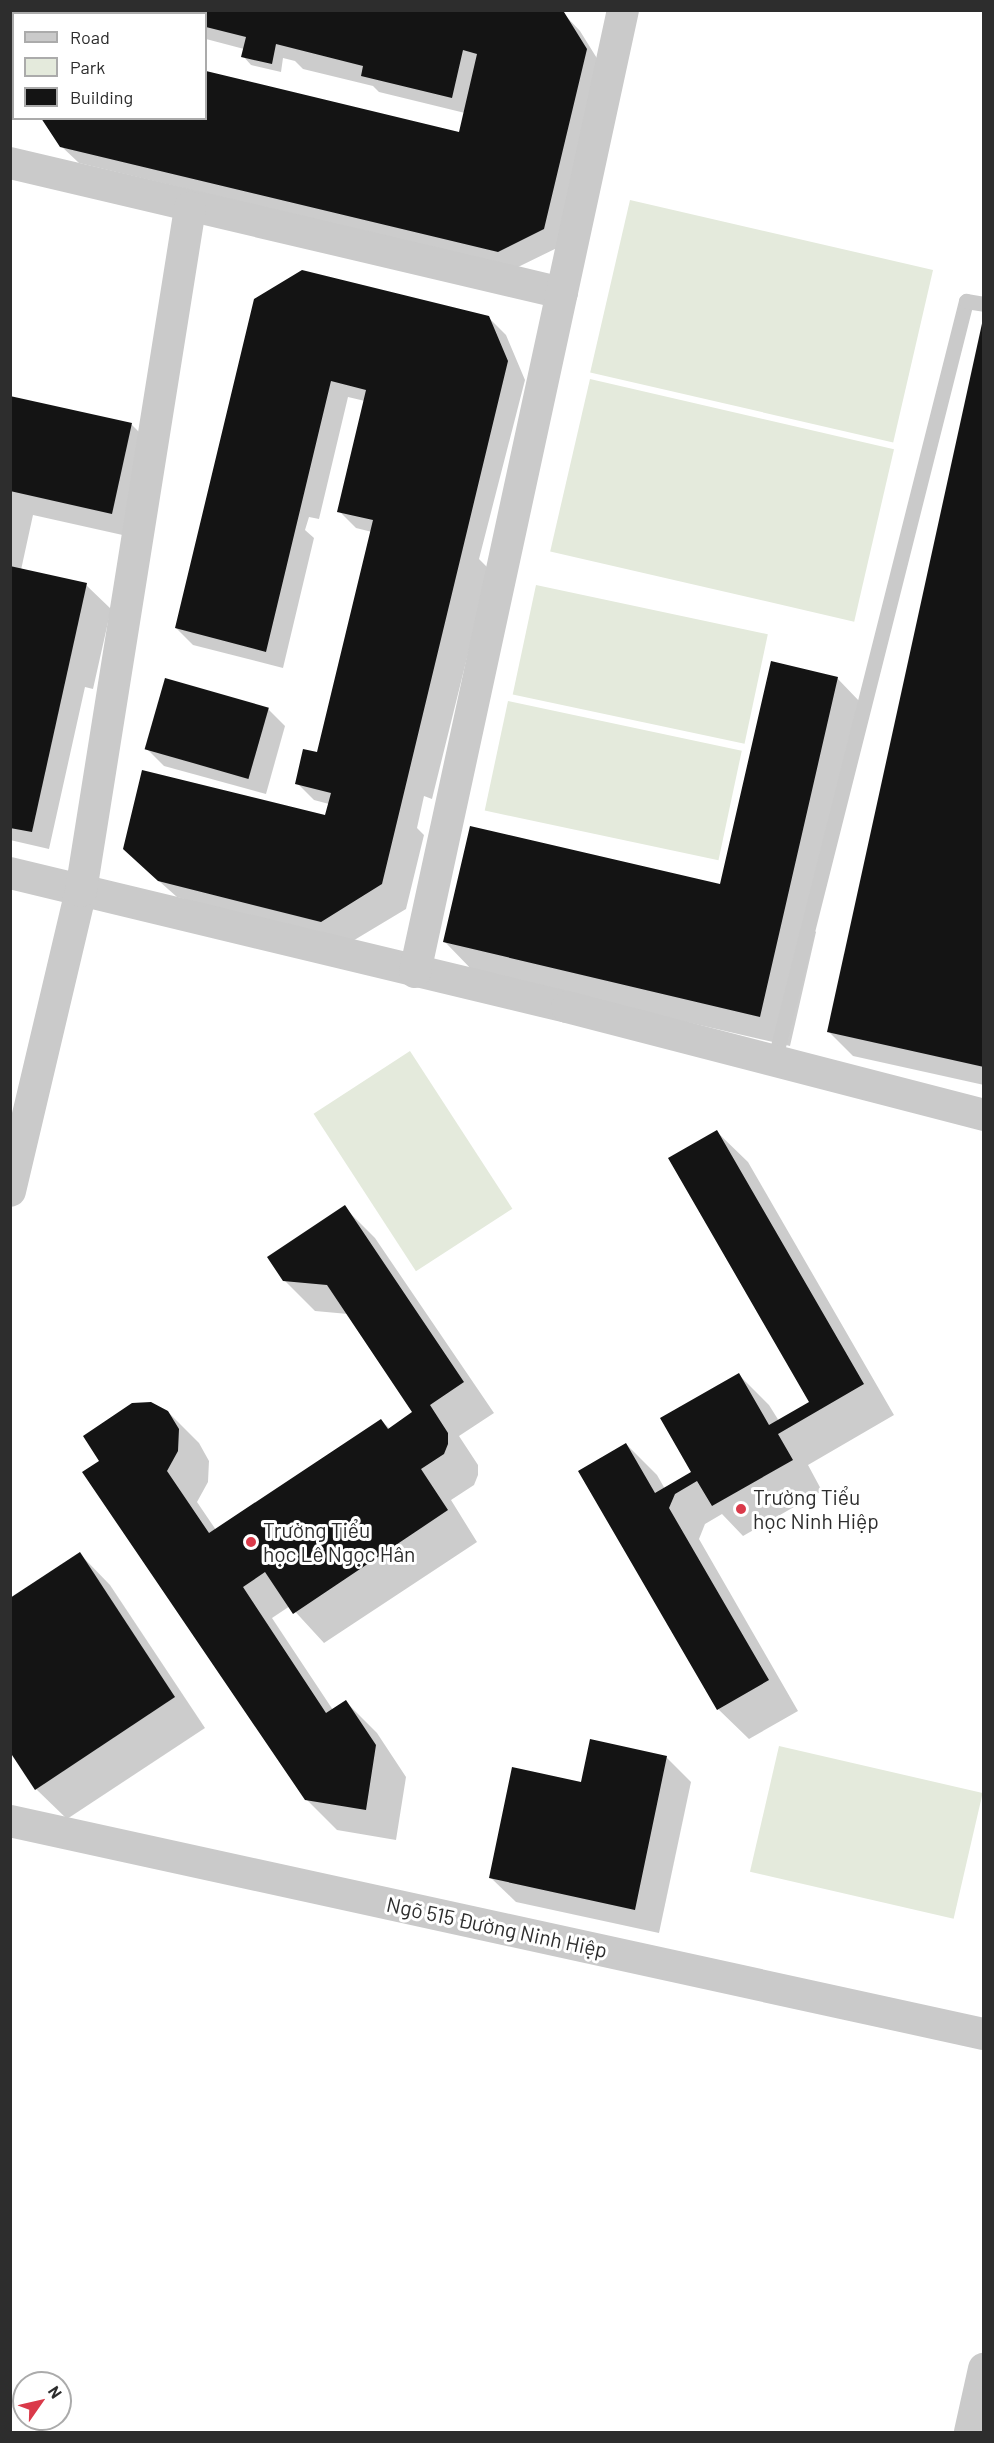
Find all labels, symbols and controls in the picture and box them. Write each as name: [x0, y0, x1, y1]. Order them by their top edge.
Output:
legend: [12, 12, 207, 120]
text: Road: [70, 26, 110, 48]
text: Park: [70, 56, 105, 78]
text: Building: [70, 86, 133, 108]
place label: Trường Tiểu học Ninh Hiệp: [753, 1484, 879, 1534]
marker: Trường Tiểu học Ninh Hiệp: [734, 1502, 748, 1516]
place label: Trường Tiểu học Lê Ngọc Hân: [263, 1517, 415, 1567]
marker: Trường Tiểu học Lê Ngọc Hân: [244, 1535, 258, 1549]
street label: Ngõ 515 Đường Ninh Hiệp: [384, 1891, 610, 1963]
north arrow: [12, 2371, 72, 2431]
text: N: [45, 2382, 67, 2401]

